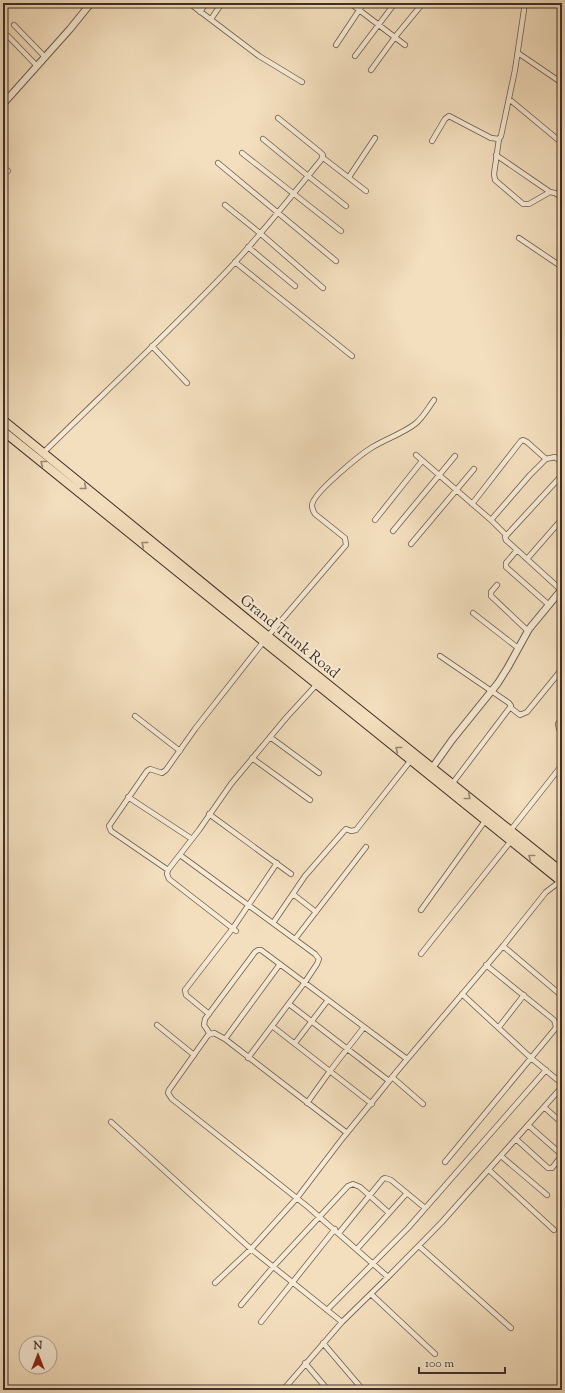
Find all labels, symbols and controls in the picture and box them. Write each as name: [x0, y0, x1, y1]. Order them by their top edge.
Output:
one-way arrow: [40, 461, 47, 468]
one-way arrow: [79, 482, 87, 489]
one-way arrow: [141, 542, 149, 549]
street label: Grand Trunk Road: [235, 590, 344, 684]
one-way arrow: [395, 747, 402, 754]
one-way arrow: [464, 793, 471, 800]
one-way arrow: [529, 855, 536, 862]
north arrow: [18, 1335, 58, 1375]
text: N: [33, 1338, 43, 1354]
scale bar: [419, 1349, 505, 1375]
text: 100 m: [425, 1355, 454, 1373]

